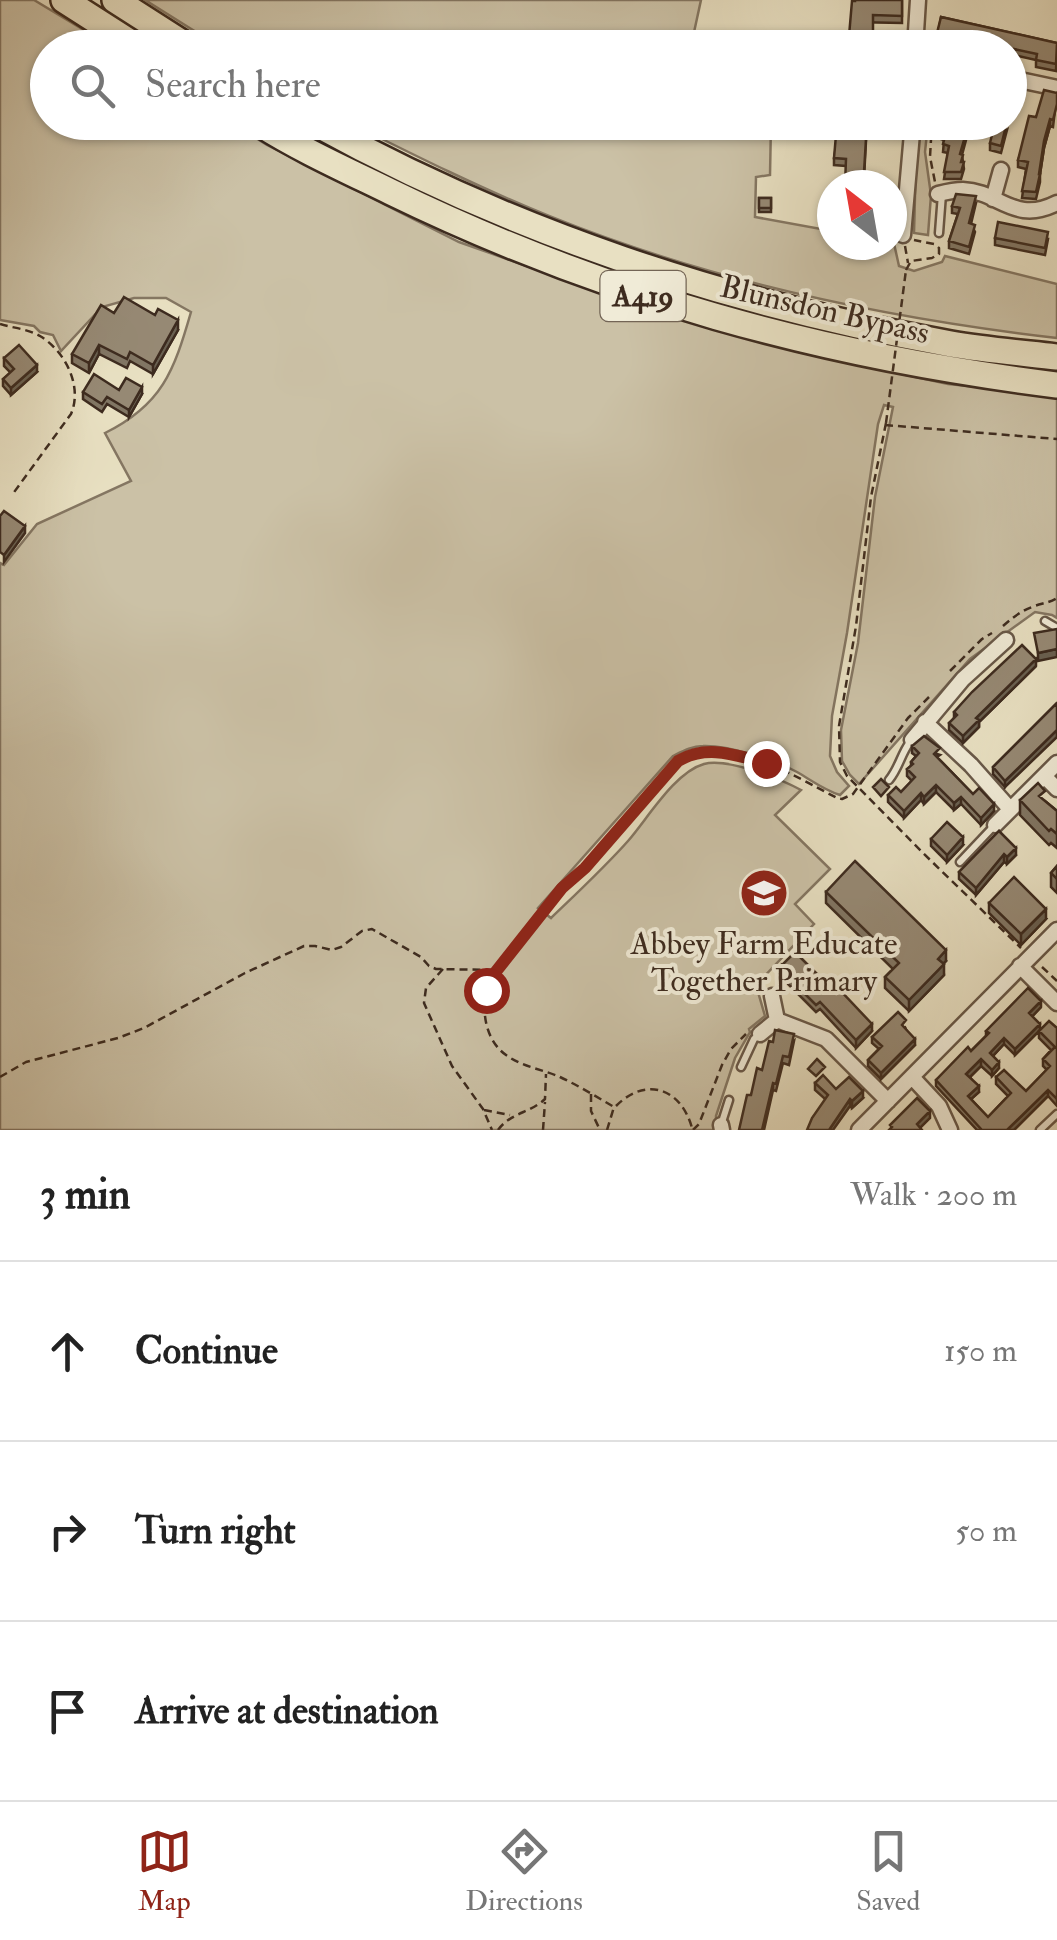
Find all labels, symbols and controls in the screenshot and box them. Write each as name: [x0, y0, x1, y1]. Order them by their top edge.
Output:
search box: [30, 30, 1027, 140]
icon: search: [65, 58, 120, 113]
text: Search here: [145, 61, 321, 109]
north arrow: [817, 170, 907, 260]
street label: Blunsdon Bypass: [716, 266, 933, 353]
road number: A419: [600, 271, 686, 321]
route end: [744, 741, 790, 787]
school or university icon: Abbey Farm Educate Together Primary: [738, 867, 790, 919]
place label: Abbey Farm Educate Together Primary: [630, 924, 897, 1001]
route start: [464, 968, 510, 1014]
text: 3 min: [40, 1169, 130, 1221]
text: Walk · 200 m: [850, 1175, 1017, 1215]
icon: ahead: [40, 1324, 95, 1379]
text: Continue: [135, 1327, 278, 1375]
text: 150 m: [944, 1331, 1017, 1371]
icon: right: [40, 1504, 95, 1559]
text: Turn right: [135, 1507, 296, 1555]
text: 50 m: [955, 1511, 1017, 1551]
icon: arrive: [40, 1684, 95, 1739]
text: Arrive at destination: [135, 1687, 439, 1735]
tab: Map: [137, 1824, 192, 1919]
tab: Directions: [465, 1824, 583, 1919]
tab: Saved: [856, 1824, 920, 1919]

